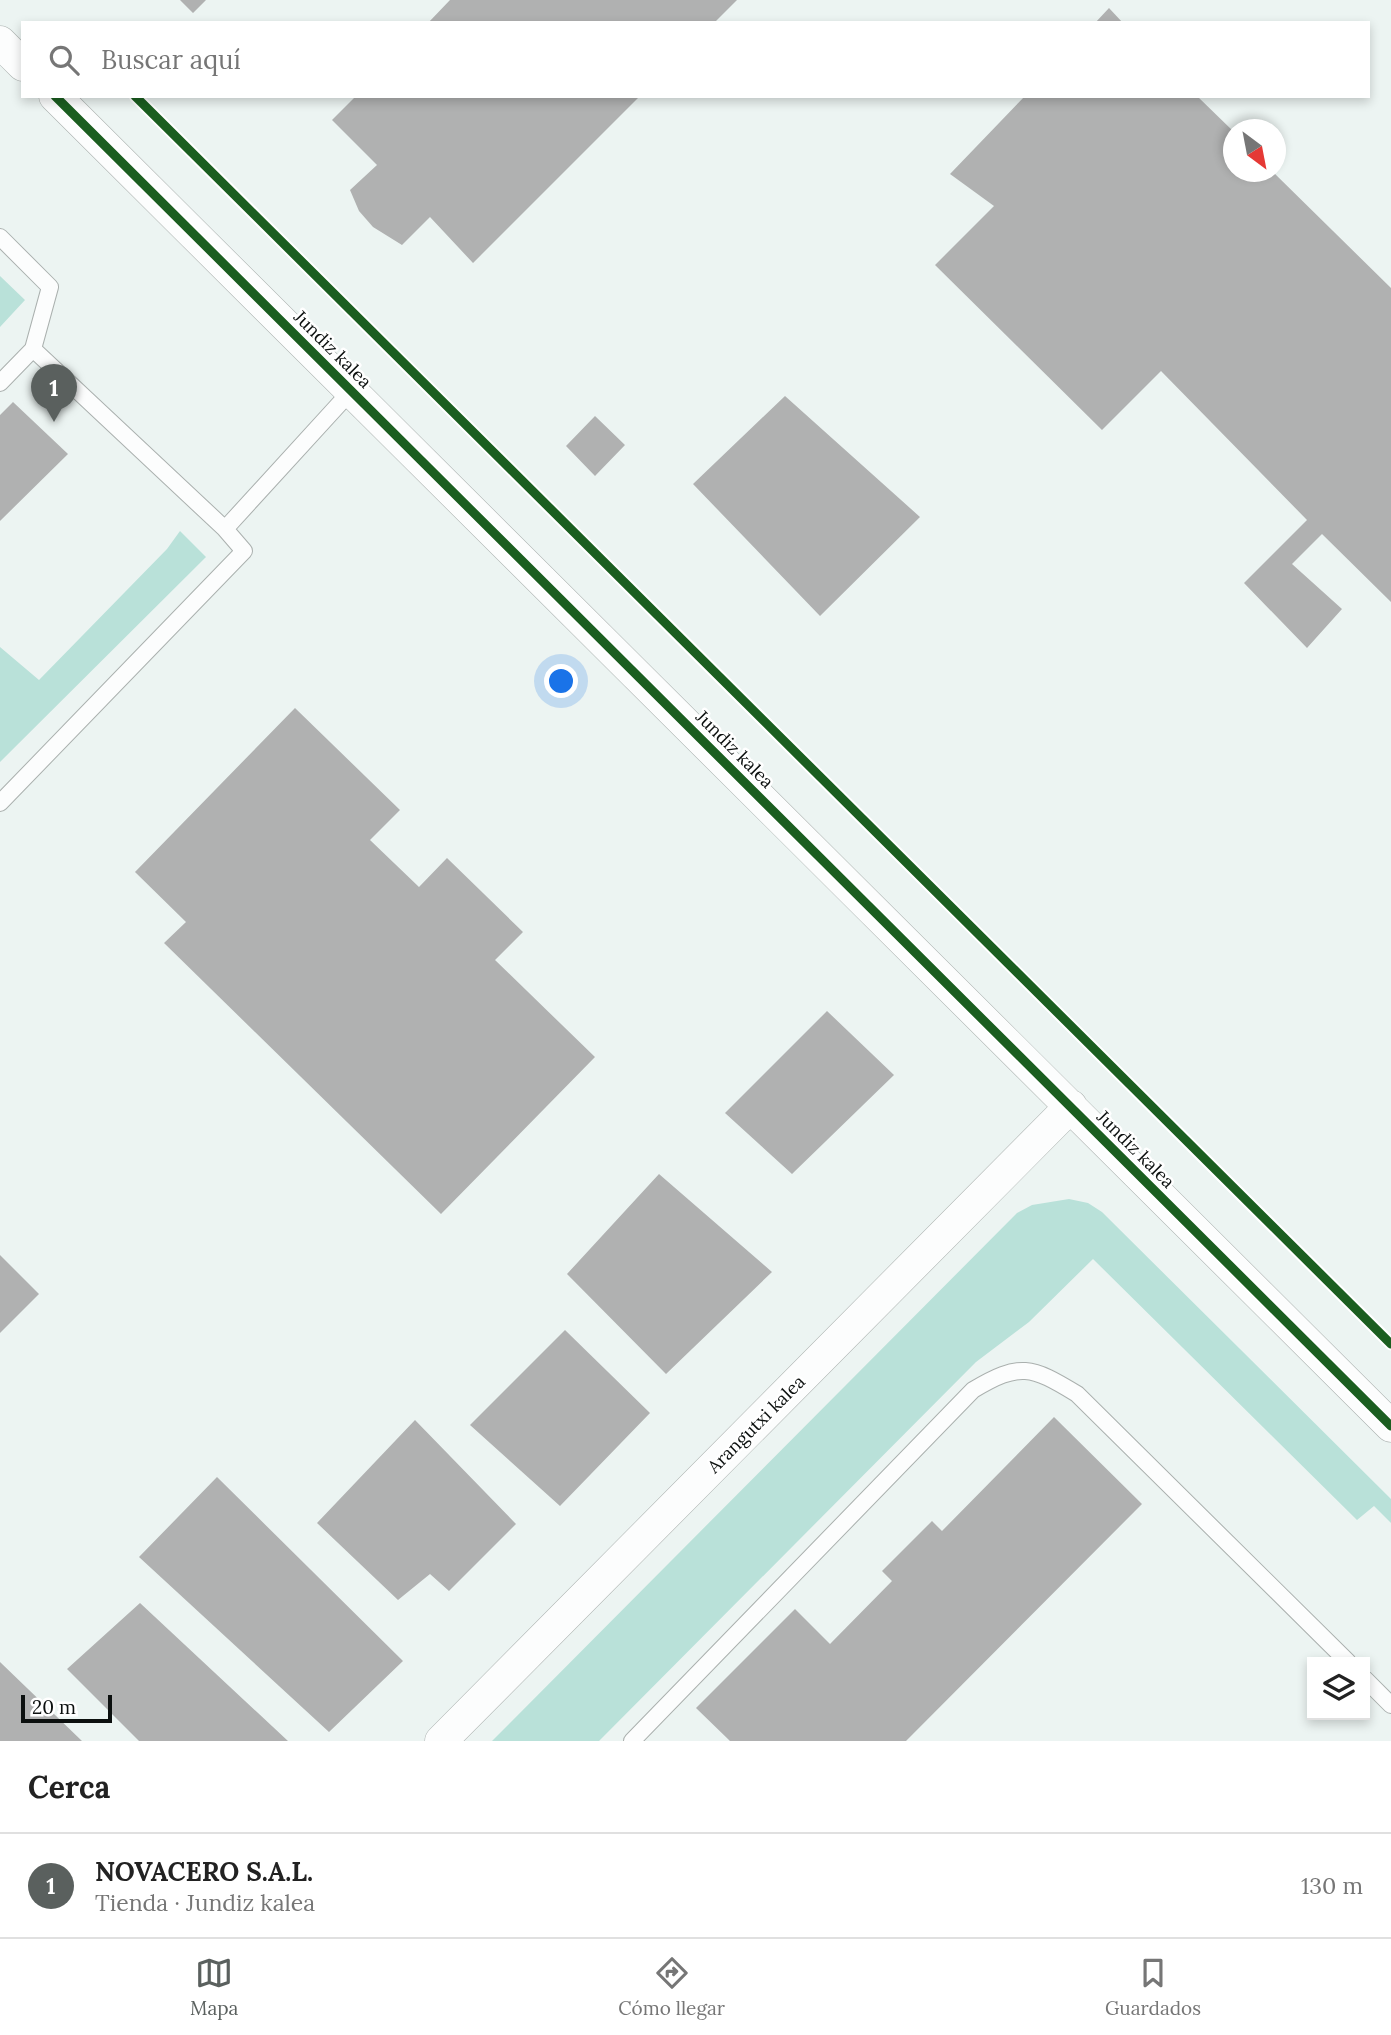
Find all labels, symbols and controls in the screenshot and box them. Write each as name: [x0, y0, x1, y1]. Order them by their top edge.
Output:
search box: [21, 21, 1370, 98]
icon: search: [45, 41, 83, 79]
text: Buscar aquí: [101, 43, 241, 76]
north arrow: [1223, 119, 1286, 182]
street label: Jundiz kalea: [288, 304, 377, 393]
pin: 1: [31, 364, 77, 422]
your location: [544, 664, 578, 698]
street label: Jundiz kalea: [690, 704, 779, 793]
street label: Jundiz kalea: [1091, 1104, 1180, 1193]
street label: Arangutxi kalea: [701, 1370, 810, 1479]
map controls: [1307, 1657, 1370, 1720]
button: layers: [1307, 1657, 1370, 1720]
scale bar: [21, 1692, 112, 1724]
text: 20 m: [32, 1695, 76, 1719]
text: Cerca: [28, 1768, 110, 1806]
text: NOVACERO S.A.L.: [95, 1855, 313, 1888]
text: 1: [46, 1871, 56, 1900]
text: 130 m: [1301, 1871, 1363, 1900]
text: Tienda · Jundiz kalea: [95, 1888, 315, 1917]
tab: Mapa: [190, 1954, 238, 2020]
tab: Cómo llegar: [618, 1954, 725, 2020]
tab: Guardados: [1105, 1954, 1201, 2020]

